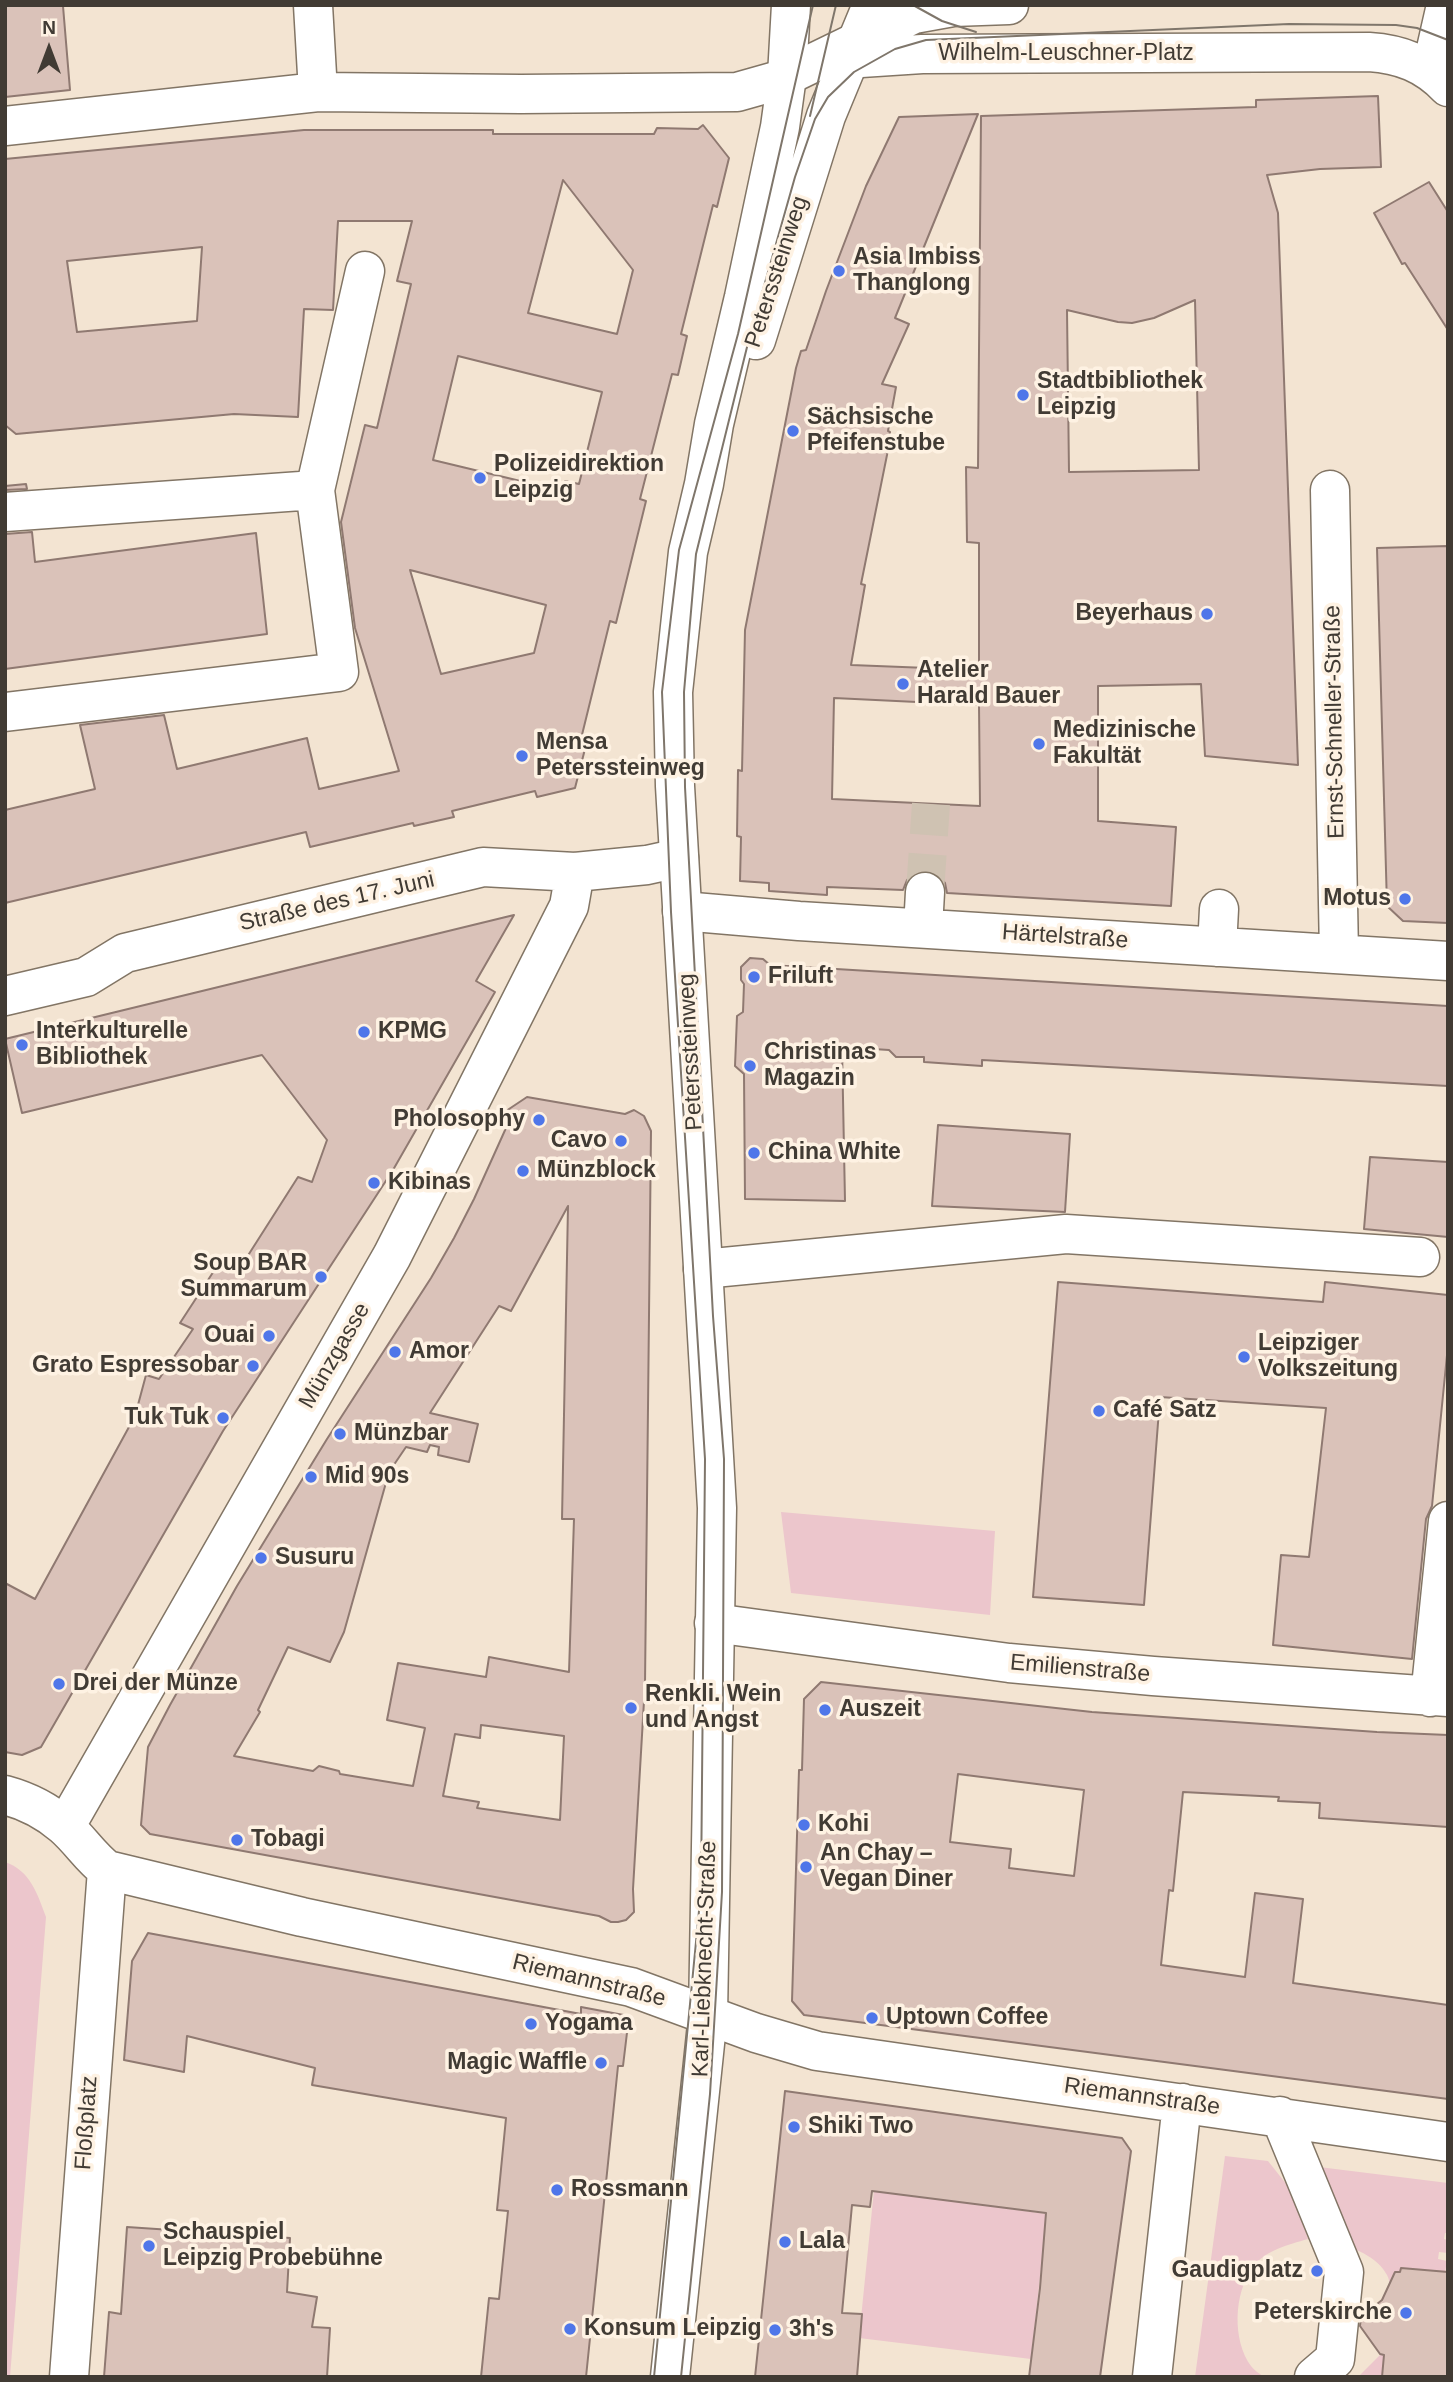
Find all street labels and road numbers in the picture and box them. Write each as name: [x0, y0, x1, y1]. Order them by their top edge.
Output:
street label: Wilhelm-Leuschner-Platz: [938, 40, 1194, 68]
street label: Peterssteinweg: [740, 193, 814, 351]
street label: Ernst-Schneller-Straße: [1319, 605, 1351, 839]
street label: Straße des 17. Juni: [237, 866, 437, 938]
street label: Härtelstraße: [1001, 919, 1129, 955]
street label: Peterssteinweg: [673, 973, 709, 1131]
street label: Münzgasse: [294, 1298, 376, 1414]
street label: Emilienstraße: [1009, 1649, 1151, 1689]
street label: Karl-Liebknecht-Straße: [687, 1840, 723, 2078]
street label: Riemannstraße: [509, 1949, 669, 2013]
street label: Riemannstraße: [1062, 2072, 1222, 2122]
street label: Floßplatz: [70, 2075, 104, 2171]

